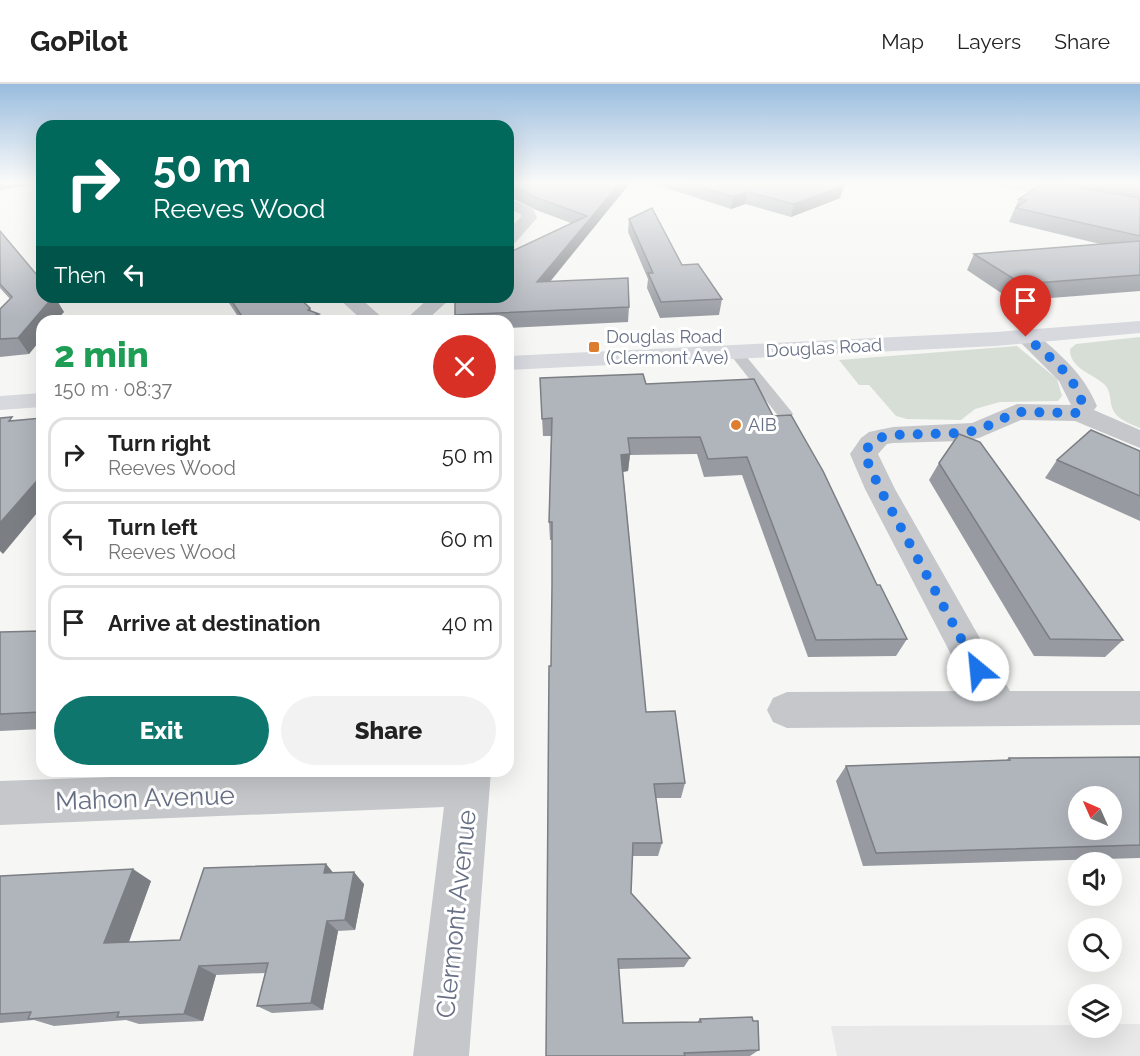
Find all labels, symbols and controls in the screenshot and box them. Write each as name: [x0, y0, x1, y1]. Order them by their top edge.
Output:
text: GoPilot: [30, 25, 128, 58]
text: Map: [881, 29, 924, 54]
text: Layers: [957, 29, 1021, 54]
text: Share: [1054, 29, 1110, 54]
text: 50 m: [153, 143, 251, 192]
icon: right: [54, 144, 132, 222]
text: Reeves Wood: [153, 193, 326, 224]
icon: left: [118, 258, 151, 291]
text: Then: [54, 262, 106, 288]
pin: [1000, 275, 1051, 337]
icon: arrive: [1009, 284, 1042, 317]
place label: Douglas Road (Clermont Ave): [606, 326, 728, 368]
text: 2 min: [54, 333, 149, 375]
street label: Douglas Road: [765, 334, 883, 361]
button: close: [433, 335, 496, 398]
marker: Douglas Road (Clermont Ave): [587, 340, 601, 354]
text: 150 m · 08:37: [54, 377, 172, 401]
place label: AIB: [748, 414, 777, 435]
marker: AIB: [729, 418, 743, 432]
text: Turn right: [108, 430, 211, 456]
icon: right: [57, 438, 90, 471]
text: 50 m: [442, 442, 493, 468]
text: Reeves Wood: [108, 456, 236, 480]
text: Turn left: [108, 514, 198, 540]
icon: left: [57, 522, 90, 555]
text: 60 m: [440, 526, 493, 552]
text: Reeves Wood: [108, 540, 236, 564]
icon: arrive: [57, 606, 90, 639]
text: Arrive at destination: [108, 610, 321, 636]
text: 40 m: [442, 610, 493, 636]
position arrow: [946, 638, 1010, 702]
button: Exit: [54, 696, 269, 765]
button: Share: [281, 696, 496, 765]
street label: Mahon Avenue: [55, 780, 235, 816]
north arrow: [1068, 786, 1122, 840]
map controls: [1068, 786, 1122, 1038]
street label: Clermont Avenue: [430, 808, 482, 1020]
button: sound: [1068, 852, 1122, 906]
button: search: [1068, 918, 1122, 972]
button: layers: [1068, 984, 1122, 1038]

